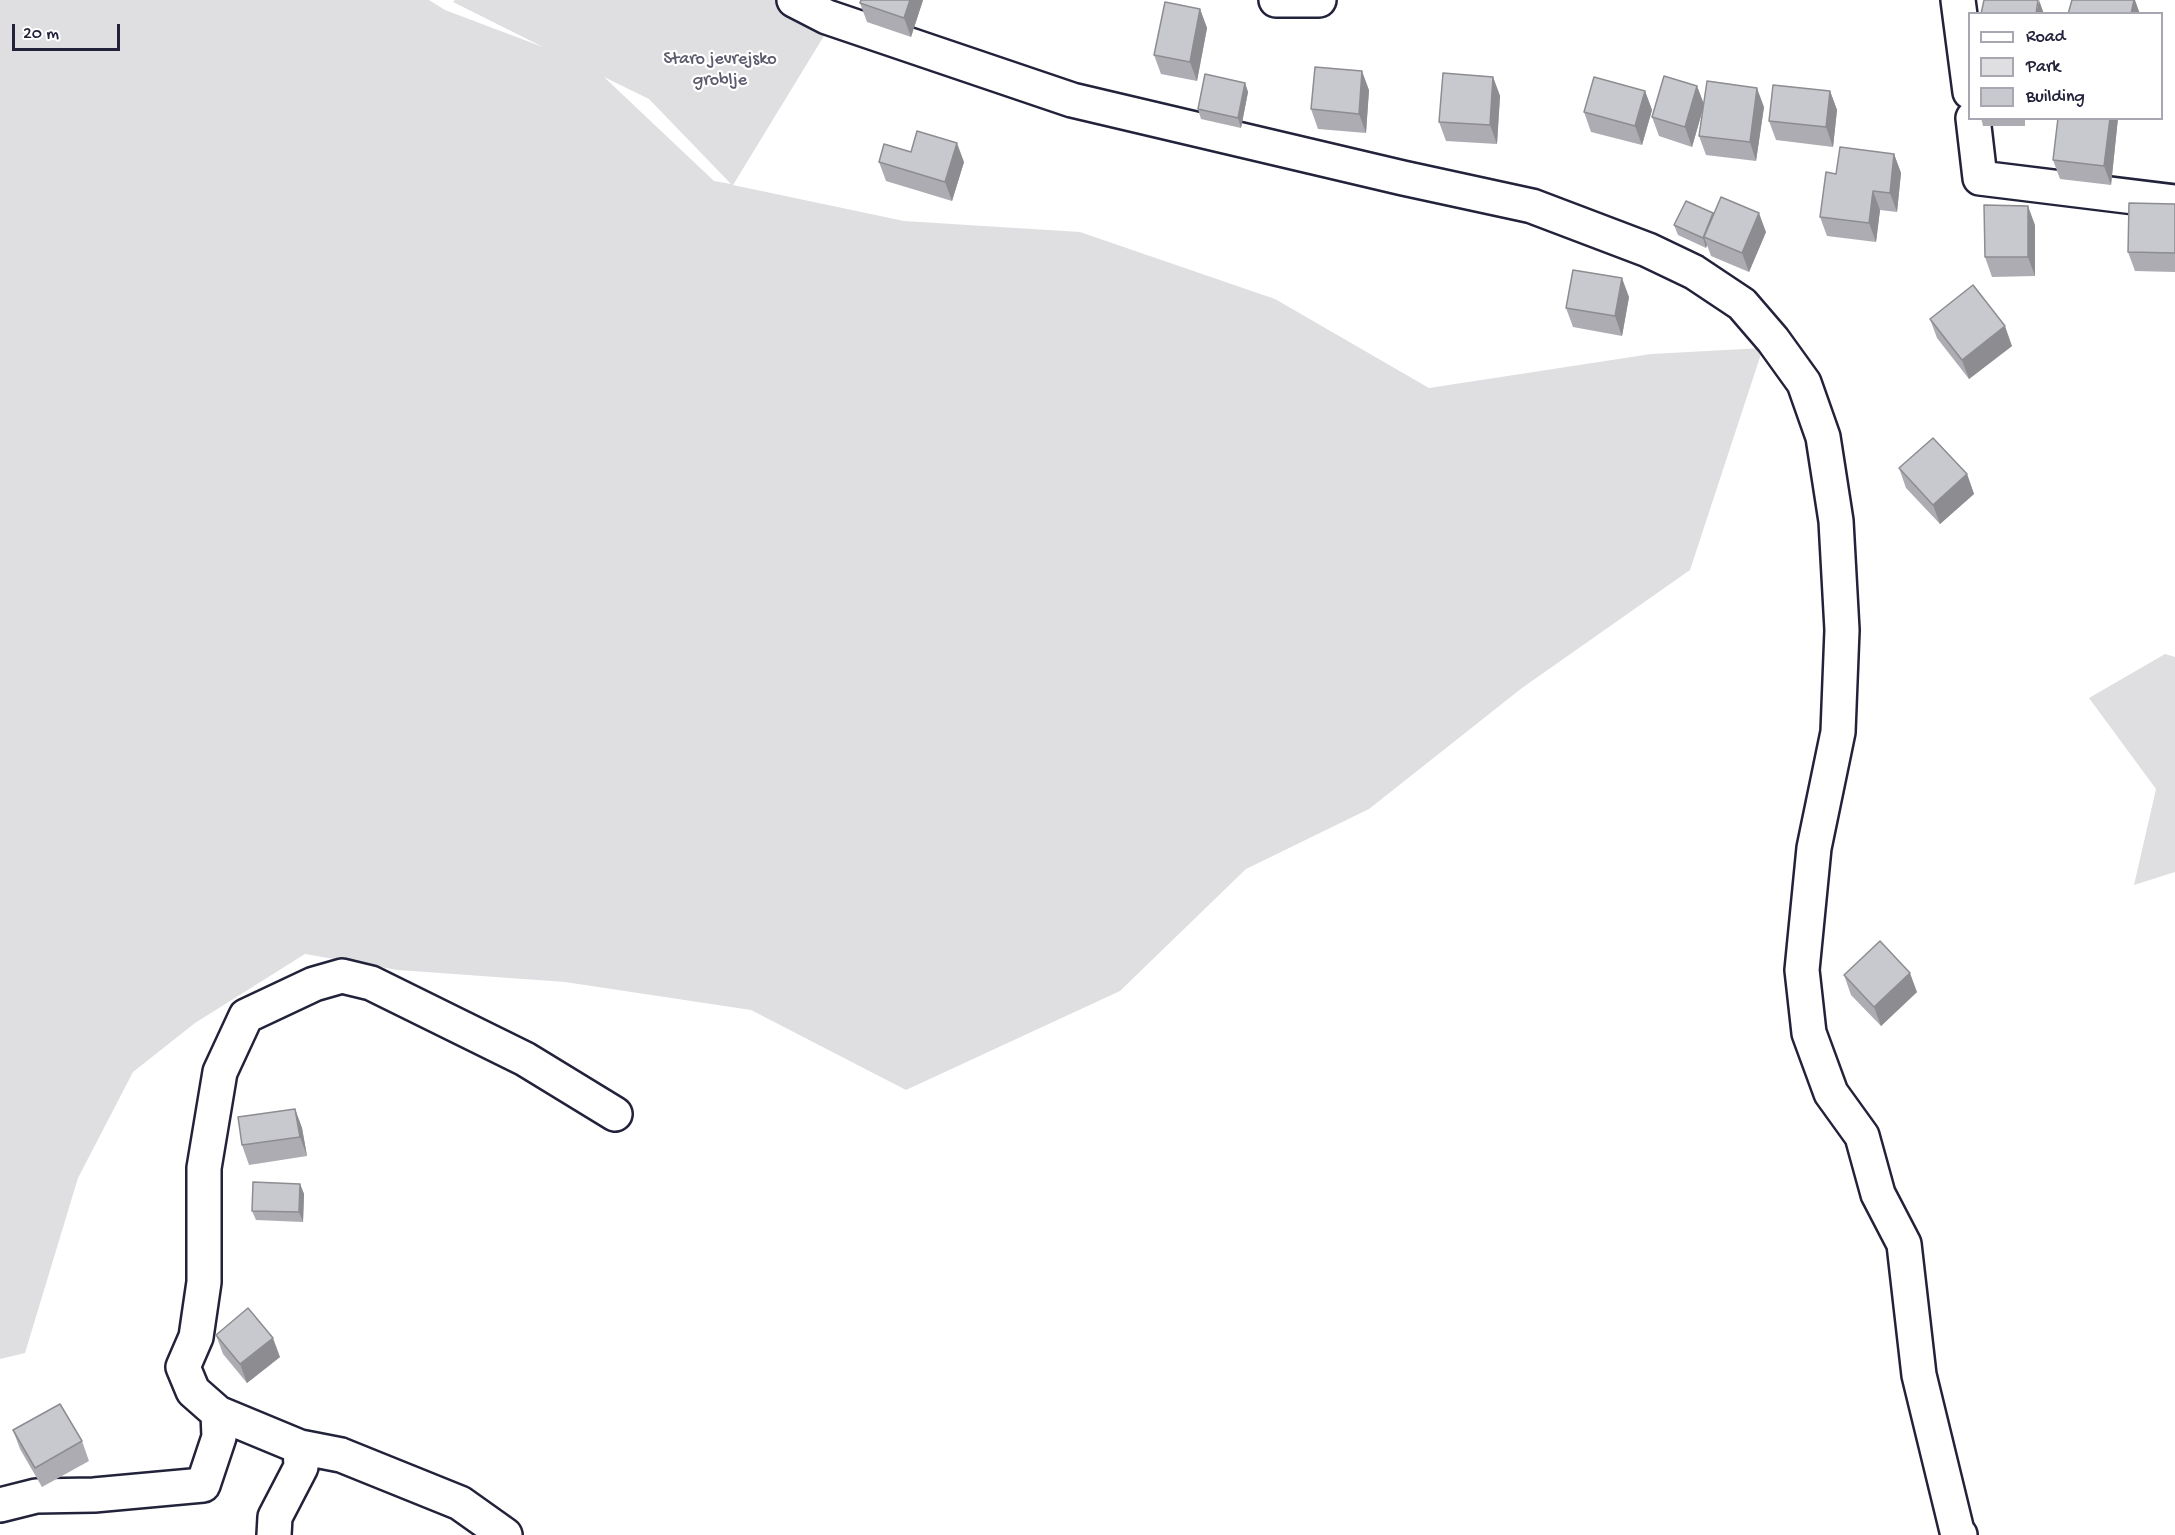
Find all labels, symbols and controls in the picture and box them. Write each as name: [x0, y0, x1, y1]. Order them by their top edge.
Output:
scale bar: [15, 12, 123, 50]
legend: [1968, 12, 2163, 120]
text: 20 m: [23, 24, 59, 45]
text: Road: [2026, 27, 2065, 48]
park label: Staro jevrejsko groblje: [663, 49, 777, 92]
text: Park: [2026, 57, 2060, 78]
text: Building: [2026, 87, 2085, 108]

